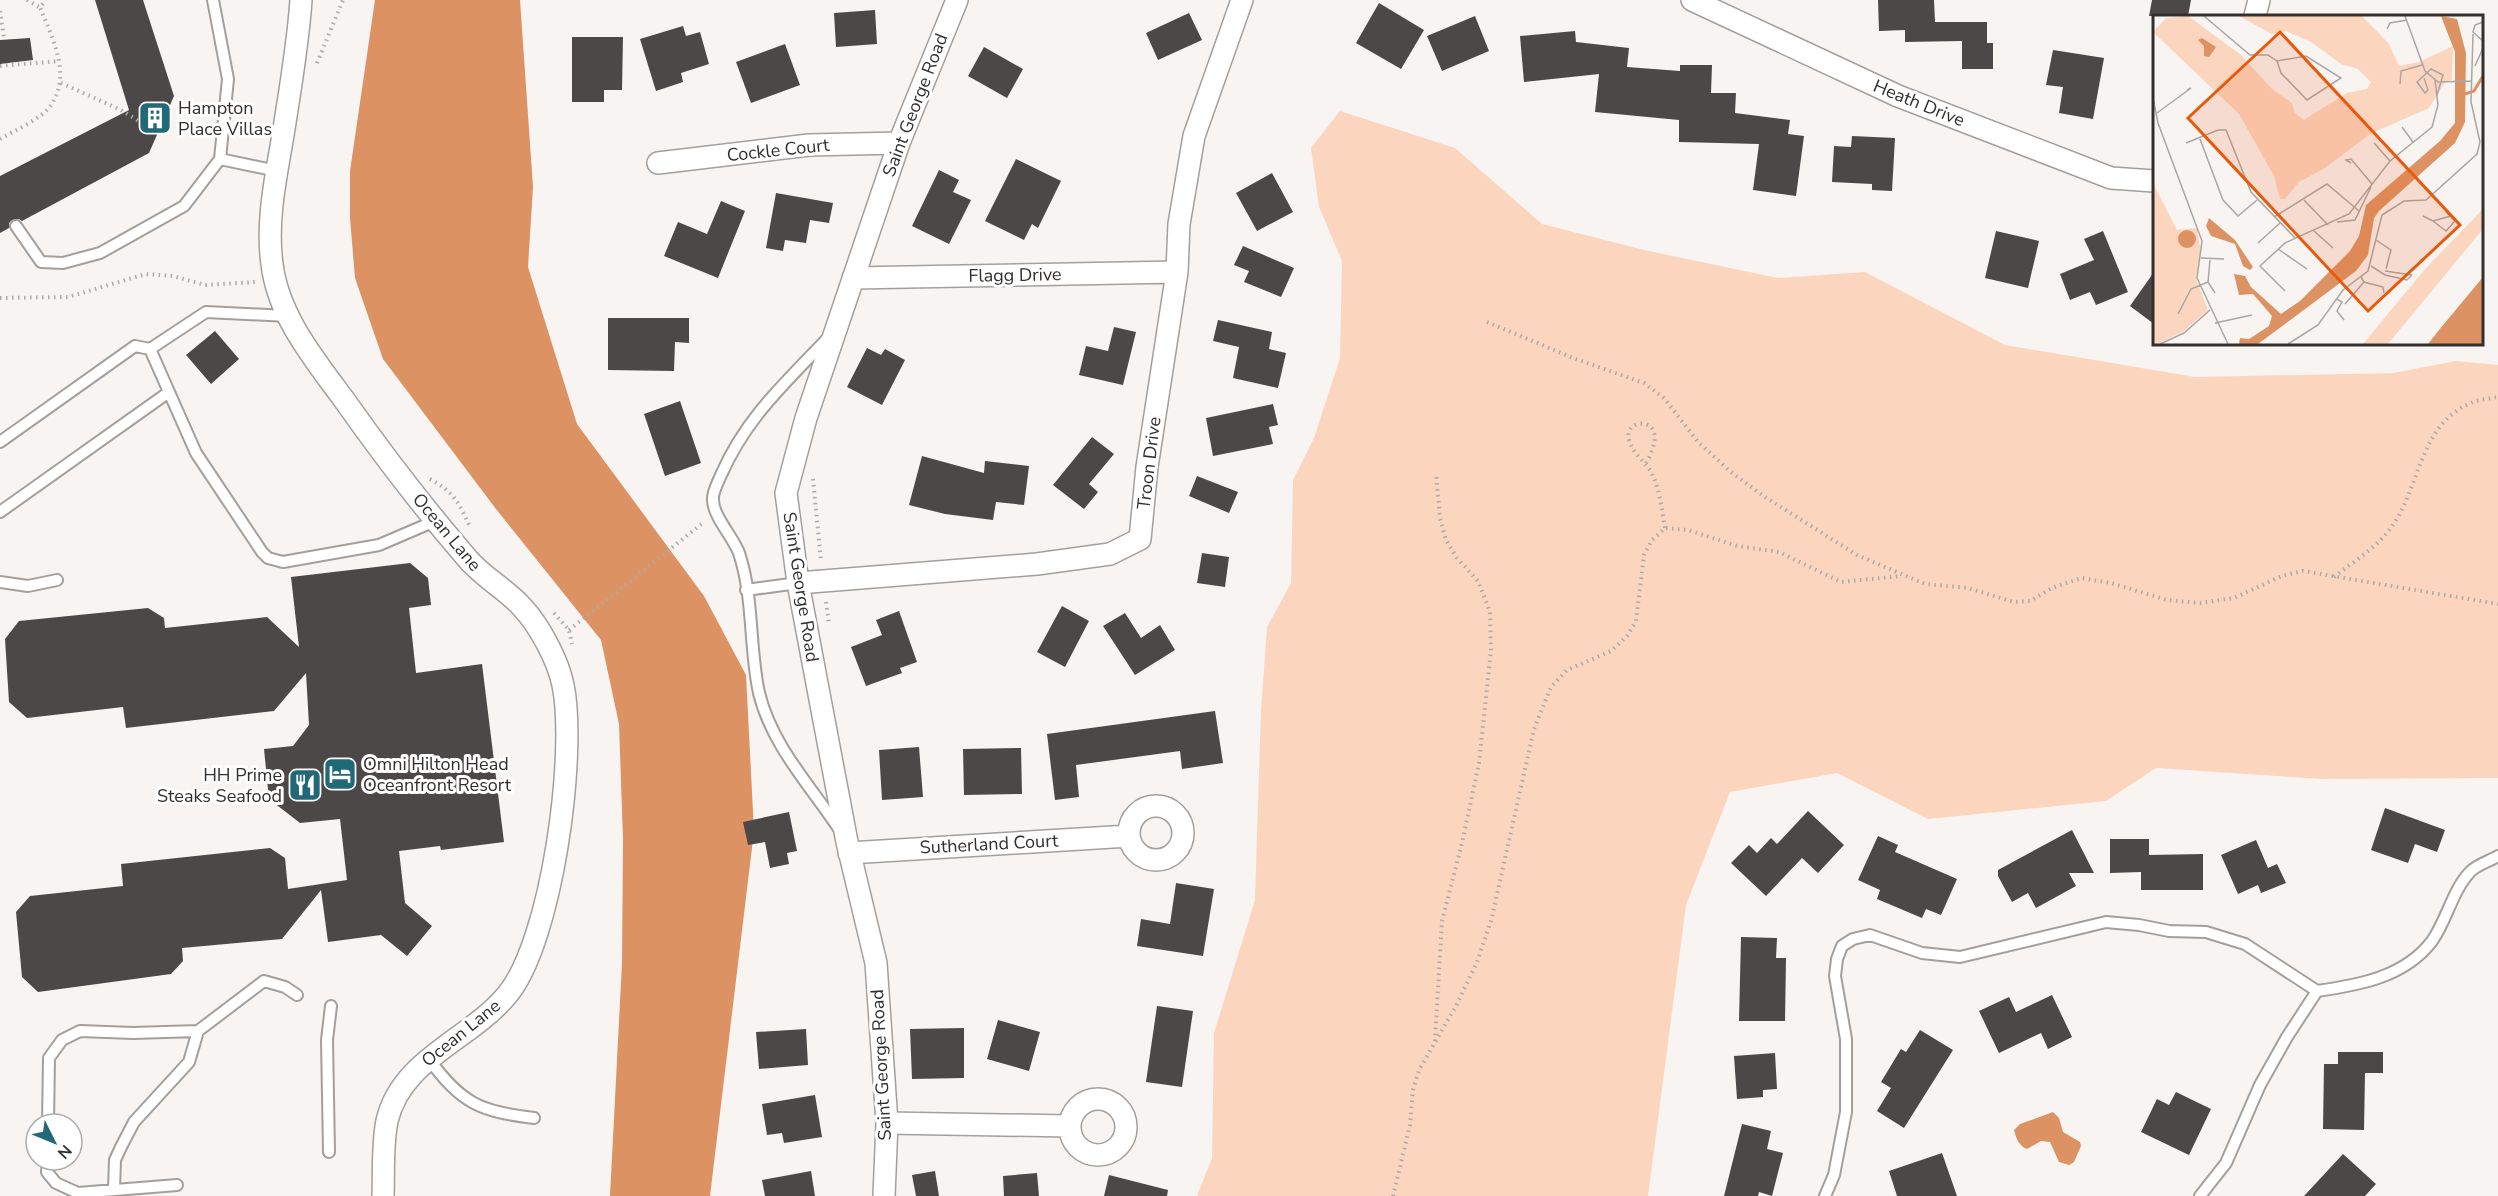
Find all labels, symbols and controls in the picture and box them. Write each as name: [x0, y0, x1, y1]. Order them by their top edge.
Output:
inset map: [2153, 15, 2483, 345]
street label: Saint George Road: [877, 30, 953, 180]
street label: Heath Drive: [1870, 74, 1968, 132]
place label: Hampton Place Villas: [178, 96, 272, 141]
building icon: Hampton Place Villas: [137, 100, 173, 136]
street label: Cockle Court: [725, 133, 831, 167]
street label: Flagg Drive: [968, 262, 1062, 288]
street label: Troon Drive: [1131, 415, 1167, 511]
street label: Ocean Lane: [407, 488, 487, 576]
street label: Saint George Road: [777, 510, 825, 664]
place label: Omni Hilton Head Oceanfront Resort: [363, 752, 512, 797]
hotel icon: Omni Hilton Head Oceanfront Resort: [322, 756, 358, 792]
place label: HH Prime Steaks Seafood: [157, 763, 282, 808]
restaurant icon: HH Prime Steaks Seafood: [287, 767, 323, 803]
street label: Sutherland Court: [919, 828, 1060, 860]
street label: Saint George Road: [865, 989, 897, 1141]
street label: Ocean Lane: [417, 994, 505, 1072]
north arrow: [24, 1112, 84, 1172]
text: N: [52, 1140, 76, 1163]

